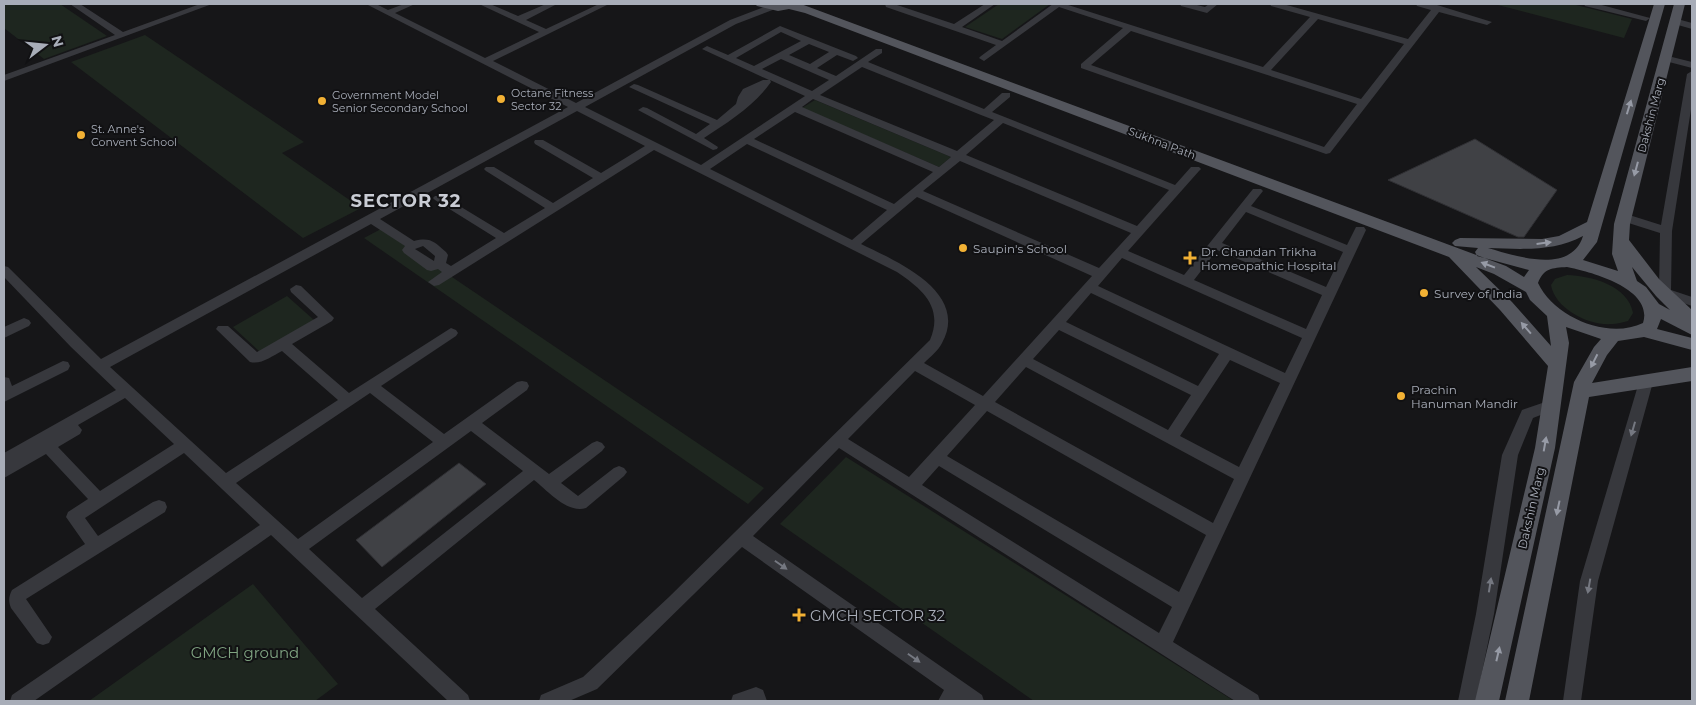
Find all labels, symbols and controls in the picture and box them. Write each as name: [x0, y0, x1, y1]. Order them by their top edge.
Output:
north arrow: [20, 20, 70, 70]
text: N: [47, 33, 68, 49]
street label: Dakshin Marg: [1634, 76, 1668, 154]
place label: Octane Fitness Sector 32: [511, 86, 594, 113]
place label: Government Model Senior Secondary School: [332, 88, 468, 115]
marker: Octane Fitness Sector 32: [495, 93, 507, 105]
marker: Government Model Senior Secondary School: [316, 95, 328, 107]
one-way arrow: [1625, 99, 1633, 114]
place label: St. Anne's Convent School: [91, 122, 177, 149]
street label: Sukhna Path: [1126, 124, 1198, 162]
marker: St. Anne's Convent School: [75, 129, 87, 141]
one-way arrow: [1632, 162, 1640, 177]
district label: SECTOR 32: [350, 190, 462, 212]
one-way arrow: [1536, 239, 1552, 247]
place label: Saupin's School: [973, 241, 1067, 256]
marker: Saupin's School: [957, 242, 969, 254]
place label: Dr. Chandan Trikha Homeopathic Hospital: [1201, 244, 1336, 273]
marker: Dr. Chandan Trikha Homeopathic Hospital: [1183, 251, 1197, 265]
one-way arrow: [1481, 261, 1495, 269]
place label: Survey of India: [1434, 286, 1523, 301]
marker: Survey of India: [1418, 287, 1430, 299]
one-way arrow: [1520, 321, 1531, 334]
one-way arrow: [1590, 354, 1598, 368]
place label: Prachin Hanuman Mandir: [1411, 382, 1518, 411]
marker: Prachin Hanuman Mandir: [1395, 390, 1407, 402]
one-way arrow: [1628, 422, 1636, 437]
one-way arrow: [1541, 436, 1549, 452]
street label: Dakshin Marg: [1514, 465, 1548, 551]
one-way arrow: [1554, 500, 1562, 515]
one-way arrow: [774, 560, 788, 570]
one-way arrow: [1486, 576, 1494, 592]
one-way arrow: [1584, 578, 1592, 594]
place label: GMCH SECTOR 32: [810, 606, 945, 625]
marker: GMCH SECTOR 32: [792, 608, 806, 622]
park label: GMCH ground: [191, 643, 299, 662]
one-way arrow: [1494, 646, 1502, 661]
one-way arrow: [907, 653, 921, 663]

